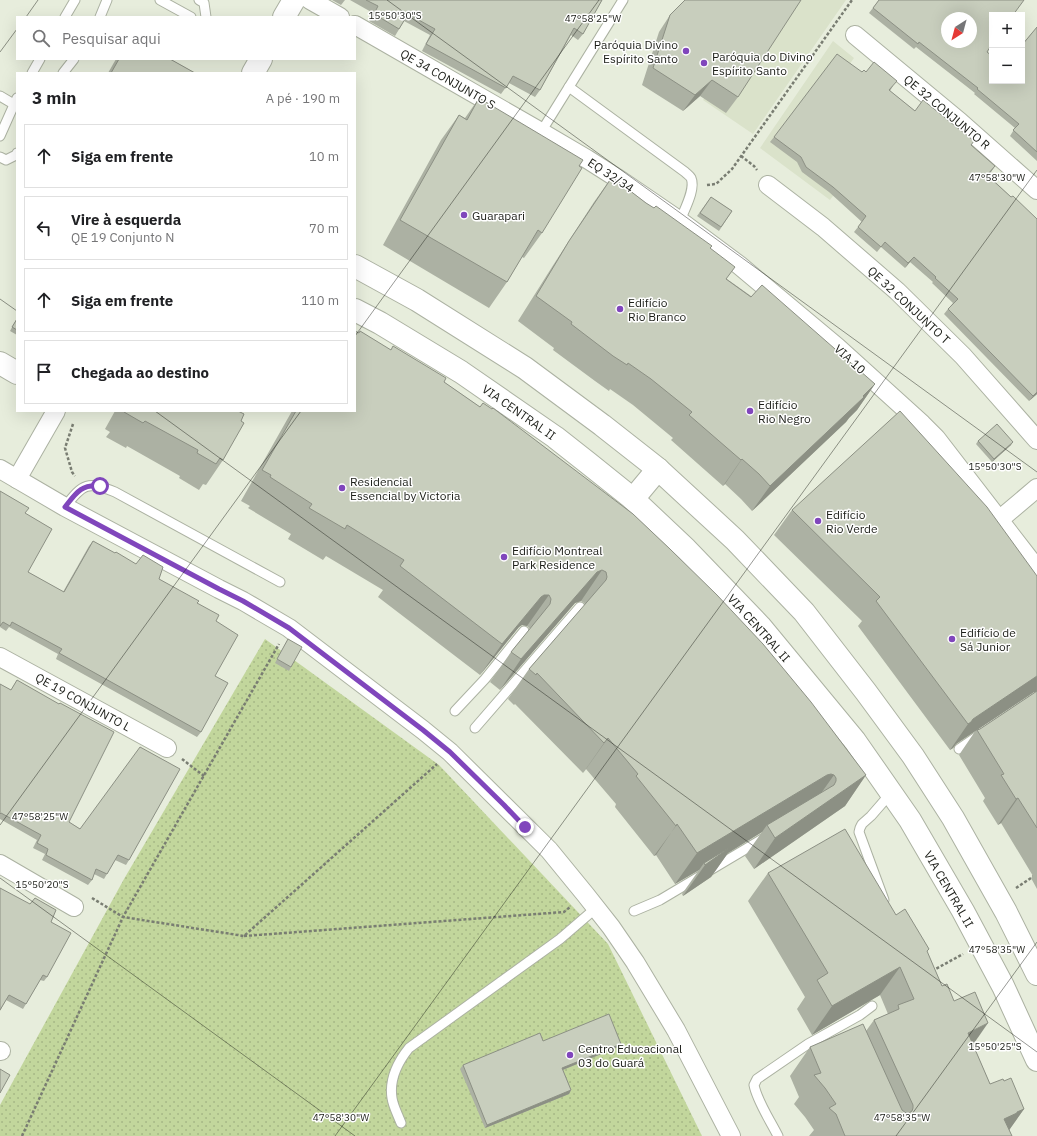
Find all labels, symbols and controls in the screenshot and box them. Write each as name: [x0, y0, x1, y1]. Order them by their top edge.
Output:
text: 15°50'30"S: [368, 9, 422, 22]
text: 47°58'25"W: [565, 12, 621, 25]
north arrow: [941, 12, 977, 48]
map controls: [989, 12, 1025, 84]
button: +: [989, 12, 1025, 48]
search box: [16, 16, 356, 60]
icon: search: [30, 27, 52, 49]
text: Pesquisar aqui: [62, 29, 161, 48]
place label: Paróquia Divino Espírito Santo: [594, 37, 678, 66]
street label: QE 34 CONJUNTO S: [398, 46, 498, 112]
marker: Paróquia Divino Espírito Santo: [681, 46, 691, 56]
button: −: [989, 48, 1025, 84]
place label: Paróquia do Divino Espírito Santo: [712, 49, 813, 78]
marker: Paróquia do Divino Espírito Santo: [699, 58, 709, 68]
street label: QE 32 CONJUNTO R: [901, 71, 994, 153]
text: 3 min: [32, 87, 76, 109]
text: A pé · 190 m: [266, 90, 340, 107]
icon: ahead: [33, 145, 55, 167]
text: Siga em frente: [71, 147, 173, 166]
text: 10 m: [309, 148, 339, 165]
street label: EQ 32/34: [585, 155, 637, 195]
text: 47°58'30"W: [969, 171, 1025, 184]
place label: Guarapari: [472, 208, 525, 223]
text: Vire à esquerda: [71, 210, 181, 229]
marker: Guarapari: [459, 210, 469, 220]
icon: left: [33, 217, 55, 239]
text: 70 m: [309, 220, 339, 237]
text: QE 19 Conjunto N: [71, 229, 174, 246]
street label: QE 32 CONJUNTO T: [865, 263, 953, 347]
icon: ahead: [33, 289, 55, 311]
text: Siga em frente: [71, 291, 173, 310]
text: 110 m: [301, 292, 339, 309]
place label: Edifício Rio Branco: [628, 295, 687, 324]
marker: Edifício Rio Branco: [615, 304, 625, 314]
street label: VIA 10: [831, 341, 869, 377]
icon: arrive: [33, 361, 55, 383]
text: Chegada ao destino: [71, 363, 209, 382]
street label: VIA CENTRAL II: [479, 381, 559, 443]
place label: Edifício Rio Negro: [758, 397, 811, 426]
marker: Edifício Rio Negro: [745, 406, 755, 416]
text: 15°50'30"S: [968, 460, 1022, 473]
place label: Residencial Essencial by Victoria: [350, 474, 461, 503]
route start: [91, 477, 109, 495]
marker: Residencial Essencial by Victoria: [337, 483, 347, 493]
place label: Edifício Rio Verde: [826, 507, 878, 536]
marker: Edifício Rio Verde: [813, 516, 823, 526]
place label: Edifício Montreal Park Residence: [512, 543, 602, 572]
marker: Edifício Montreal Park Residence: [499, 552, 509, 562]
street label: VIA CENTRAL II: [725, 591, 794, 665]
place label: Edifício de Sá Junior: [960, 625, 1016, 654]
marker: Edifício de Sá Junior: [947, 634, 957, 644]
street label: QE 19 CONJUNTO L: [33, 670, 133, 734]
text: 47°58'25"W: [12, 810, 68, 823]
route end: [516, 818, 534, 836]
street label: VIA CENTRAL II: [921, 848, 977, 930]
text: 15°50'20"S: [15, 878, 69, 891]
text: 47°58'35"W: [969, 943, 1025, 956]
text: 15°50'25"S: [968, 1040, 1022, 1053]
place label: Centro Educacional 03 do Guará: [578, 1041, 682, 1070]
marker: Centro Educacional 03 do Guará: [565, 1050, 575, 1060]
text: 47°58'30"W: [313, 1111, 369, 1124]
text: 47°58'35"W: [874, 1111, 930, 1124]

